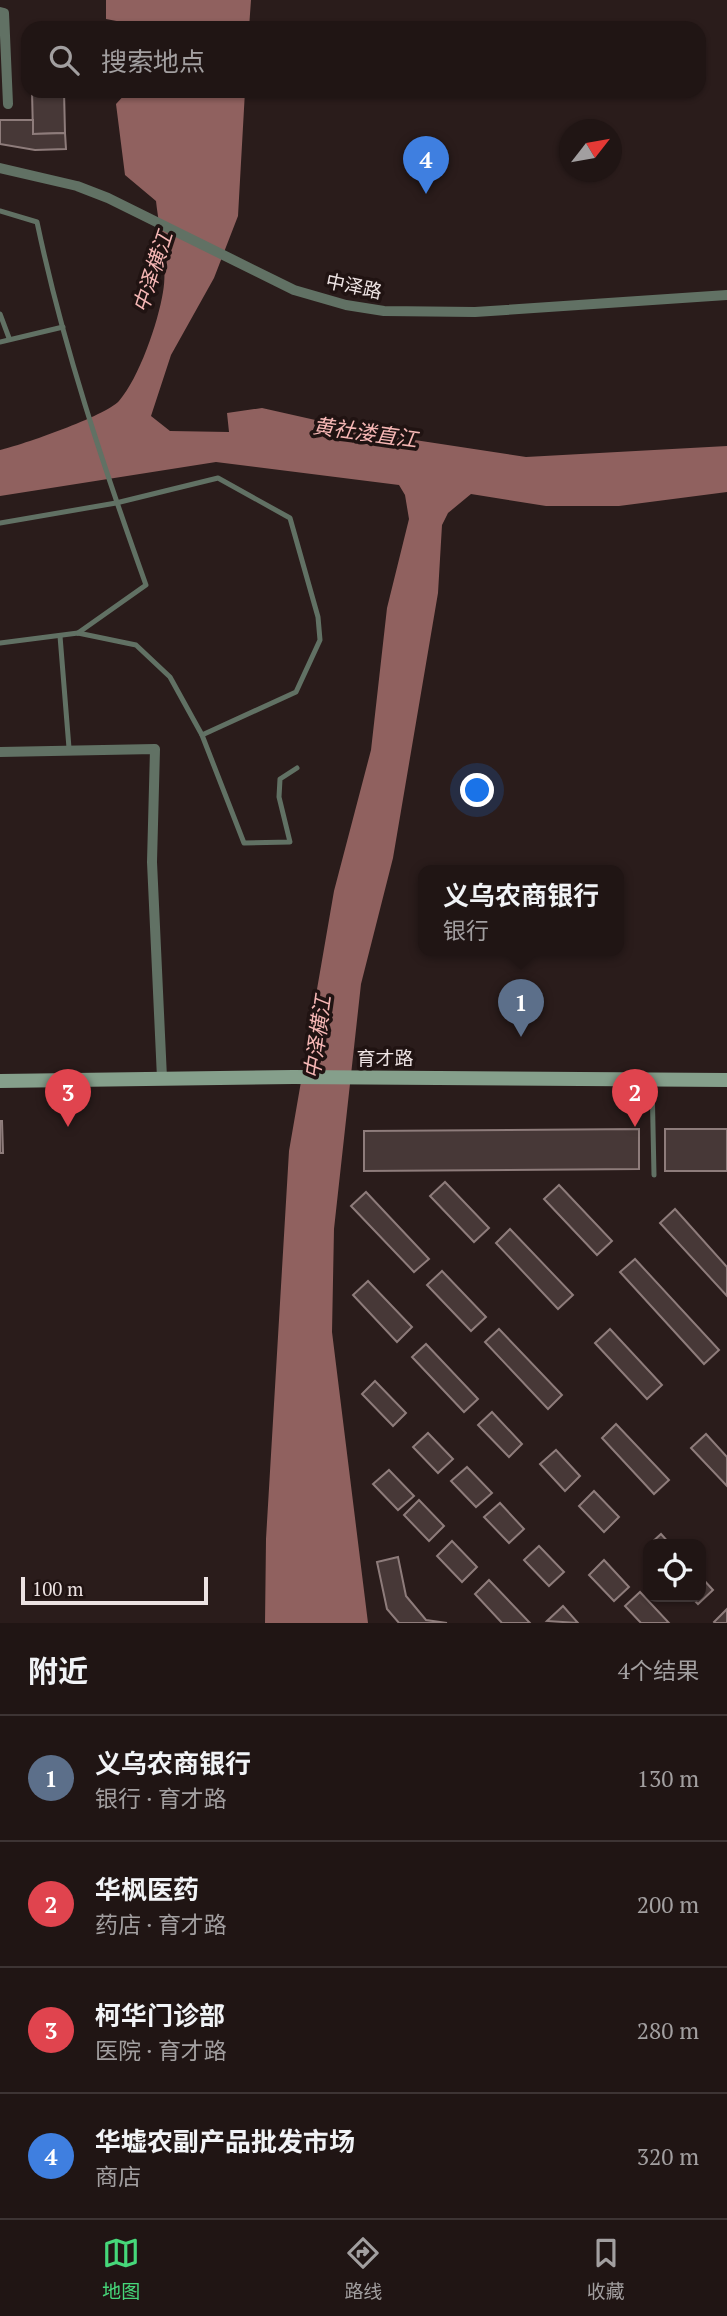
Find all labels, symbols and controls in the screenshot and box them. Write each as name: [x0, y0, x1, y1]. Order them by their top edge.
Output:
search box: [21, 21, 706, 98]
icon: search: [45, 41, 83, 79]
text: 搜索地点: [101, 44, 205, 78]
north arrow: [559, 119, 622, 182]
pin: 4: [403, 136, 449, 194]
water label: 中泽横江: [126, 226, 179, 316]
street label: 中泽路: [324, 267, 385, 304]
water label: 黄社溇直江: [311, 411, 421, 453]
your location: [460, 773, 494, 807]
popup: [418, 865, 624, 956]
text: 义乌农商银行: [443, 878, 599, 912]
text: 银行: [443, 915, 489, 946]
pin: 1: [498, 979, 544, 1037]
water label: 中泽横江: [297, 991, 337, 1080]
street label: 育才路: [356, 1045, 414, 1070]
pin: 3: [45, 1069, 91, 1127]
pin: 2: [612, 1069, 658, 1127]
map controls: [643, 1539, 706, 1602]
button: locate: [643, 1539, 706, 1602]
scale bar: [21, 1574, 208, 1606]
text: 100 m: [32, 1576, 83, 1601]
text: 附近: [28, 1651, 88, 1691]
text: 4个结果: [618, 1655, 699, 1686]
text: 义乌农商银行: [95, 1746, 251, 1780]
text: 1: [45, 1763, 58, 1794]
text: 130 m: [637, 1763, 699, 1794]
text: 银行 · 育才路: [95, 1783, 227, 1814]
text: 华枫医药: [95, 1872, 199, 1906]
text: 2: [45, 1889, 58, 1920]
text: 200 m: [637, 1889, 699, 1920]
text: 药店 · 育才路: [95, 1909, 227, 1940]
text: 柯华门诊部: [95, 1998, 225, 2032]
text: 3: [45, 2015, 58, 2046]
text: 280 m: [637, 2015, 699, 2046]
text: 医院 · 育才路: [95, 2035, 227, 2066]
text: 华墟农副产品批发市场: [95, 2124, 355, 2158]
text: 4: [45, 2141, 58, 2172]
text: 320 m: [637, 2141, 699, 2172]
text: 商店: [95, 2161, 141, 2192]
tab: 地图: [102, 2234, 140, 2303]
tab: 路线: [344, 2234, 383, 2303]
tab: 收藏: [587, 2234, 625, 2303]

